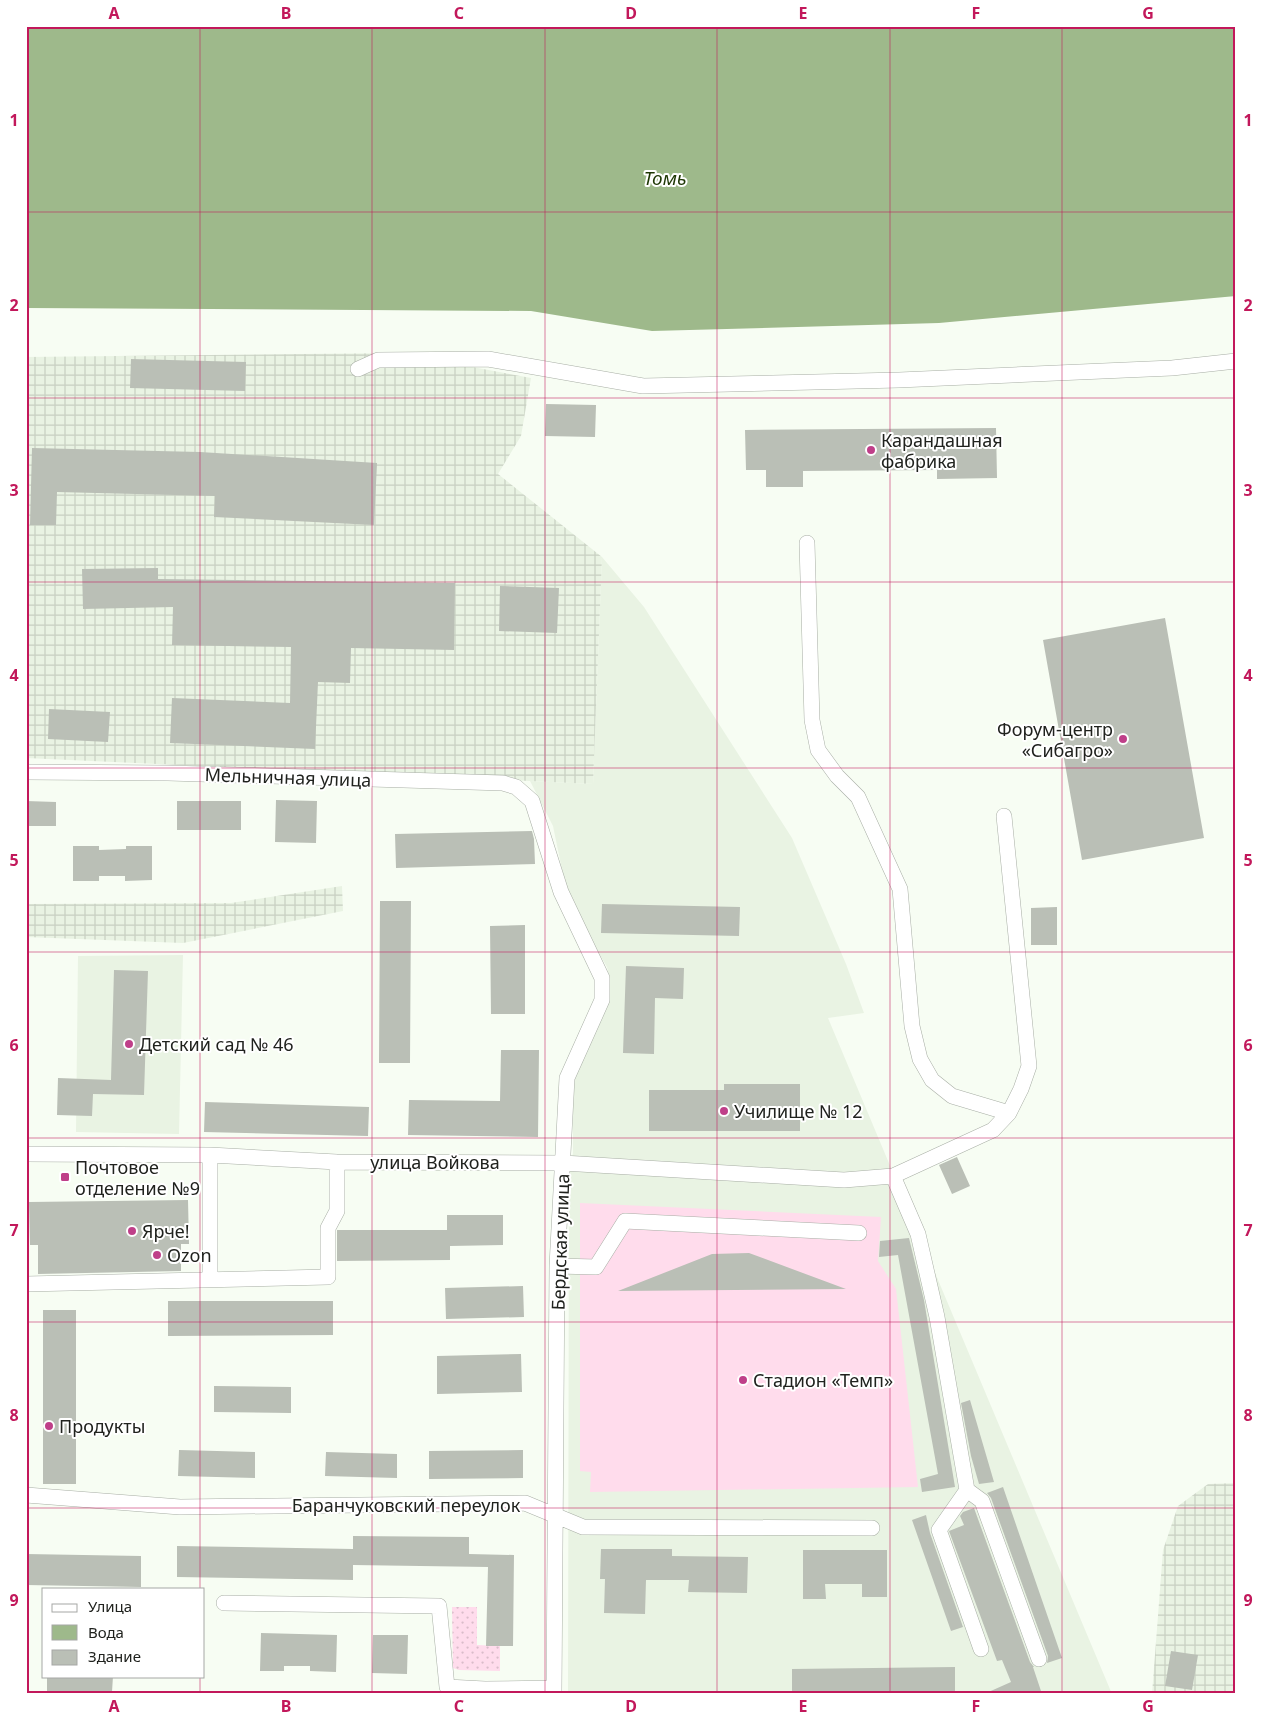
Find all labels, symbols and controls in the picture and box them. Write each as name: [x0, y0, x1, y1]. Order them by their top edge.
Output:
text: A: [108, 2, 120, 24]
text: B: [281, 2, 291, 24]
text: C: [454, 2, 464, 24]
text: D: [625, 2, 637, 24]
text: E: [799, 2, 808, 24]
text: F: [972, 2, 980, 24]
text: G: [1142, 2, 1154, 24]
text: 1: [9, 109, 19, 131]
text: 1: [1243, 109, 1253, 131]
water label: Томь: [643, 165, 687, 191]
text: 2: [9, 294, 19, 316]
text: 2: [1243, 294, 1253, 316]
place label: Карандашная фабрика: [881, 428, 1003, 473]
marker: Карандашная фабрика: [865, 444, 877, 456]
text: 3: [9, 479, 19, 501]
text: 3: [1243, 479, 1253, 501]
text: 4: [9, 664, 19, 686]
text: 4: [1243, 664, 1253, 686]
place label: Форум-центр «Сибагро»: [997, 717, 1113, 762]
marker: Форум-центр «Сибагро»: [1117, 733, 1129, 745]
street label: Мельничная улица: [204, 762, 372, 792]
text: 5: [9, 849, 19, 871]
text: 5: [1243, 849, 1253, 871]
place label: Детский сад № 46: [139, 1032, 294, 1056]
text: 6: [9, 1034, 19, 1056]
text: 6: [1243, 1034, 1253, 1056]
marker: Детский сад № 46: [123, 1038, 135, 1050]
place label: Училище № 12: [734, 1099, 863, 1123]
marker: Училище № 12: [718, 1105, 730, 1117]
street label: улица Войкова: [370, 1150, 500, 1174]
place label: Почтовое отделение №9: [75, 1155, 200, 1200]
marker: Почтовое отделение №9: [59, 1171, 71, 1183]
street label: Бердская улица: [546, 1173, 574, 1311]
text: 7: [9, 1219, 19, 1241]
place label: Ярче!: [142, 1219, 190, 1243]
text: 7: [1243, 1219, 1253, 1241]
marker: Ярче!: [126, 1225, 138, 1237]
place label: Ozon: [167, 1243, 212, 1267]
marker: Ozon: [151, 1249, 163, 1261]
place label: Стадион «Темп»: [753, 1368, 893, 1392]
marker: Стадион «Темп»: [737, 1374, 749, 1386]
text: 8: [9, 1404, 19, 1426]
text: 8: [1243, 1404, 1253, 1426]
place label: Продукты: [59, 1414, 145, 1438]
marker: Продукты: [43, 1420, 55, 1432]
street label: Баранчуковский переулок: [292, 1493, 521, 1517]
legend: [42, 1588, 205, 1678]
text: 9: [9, 1589, 19, 1611]
text: 9: [1243, 1589, 1253, 1611]
text: Улица: [88, 1596, 132, 1616]
text: Вода: [88, 1622, 124, 1642]
text: Здание: [88, 1646, 141, 1666]
text: A: [108, 1695, 120, 1717]
text: B: [281, 1695, 291, 1717]
text: C: [454, 1695, 464, 1717]
text: D: [625, 1695, 637, 1717]
text: E: [799, 1695, 808, 1717]
text: F: [972, 1695, 980, 1717]
text: G: [1142, 1695, 1154, 1717]

